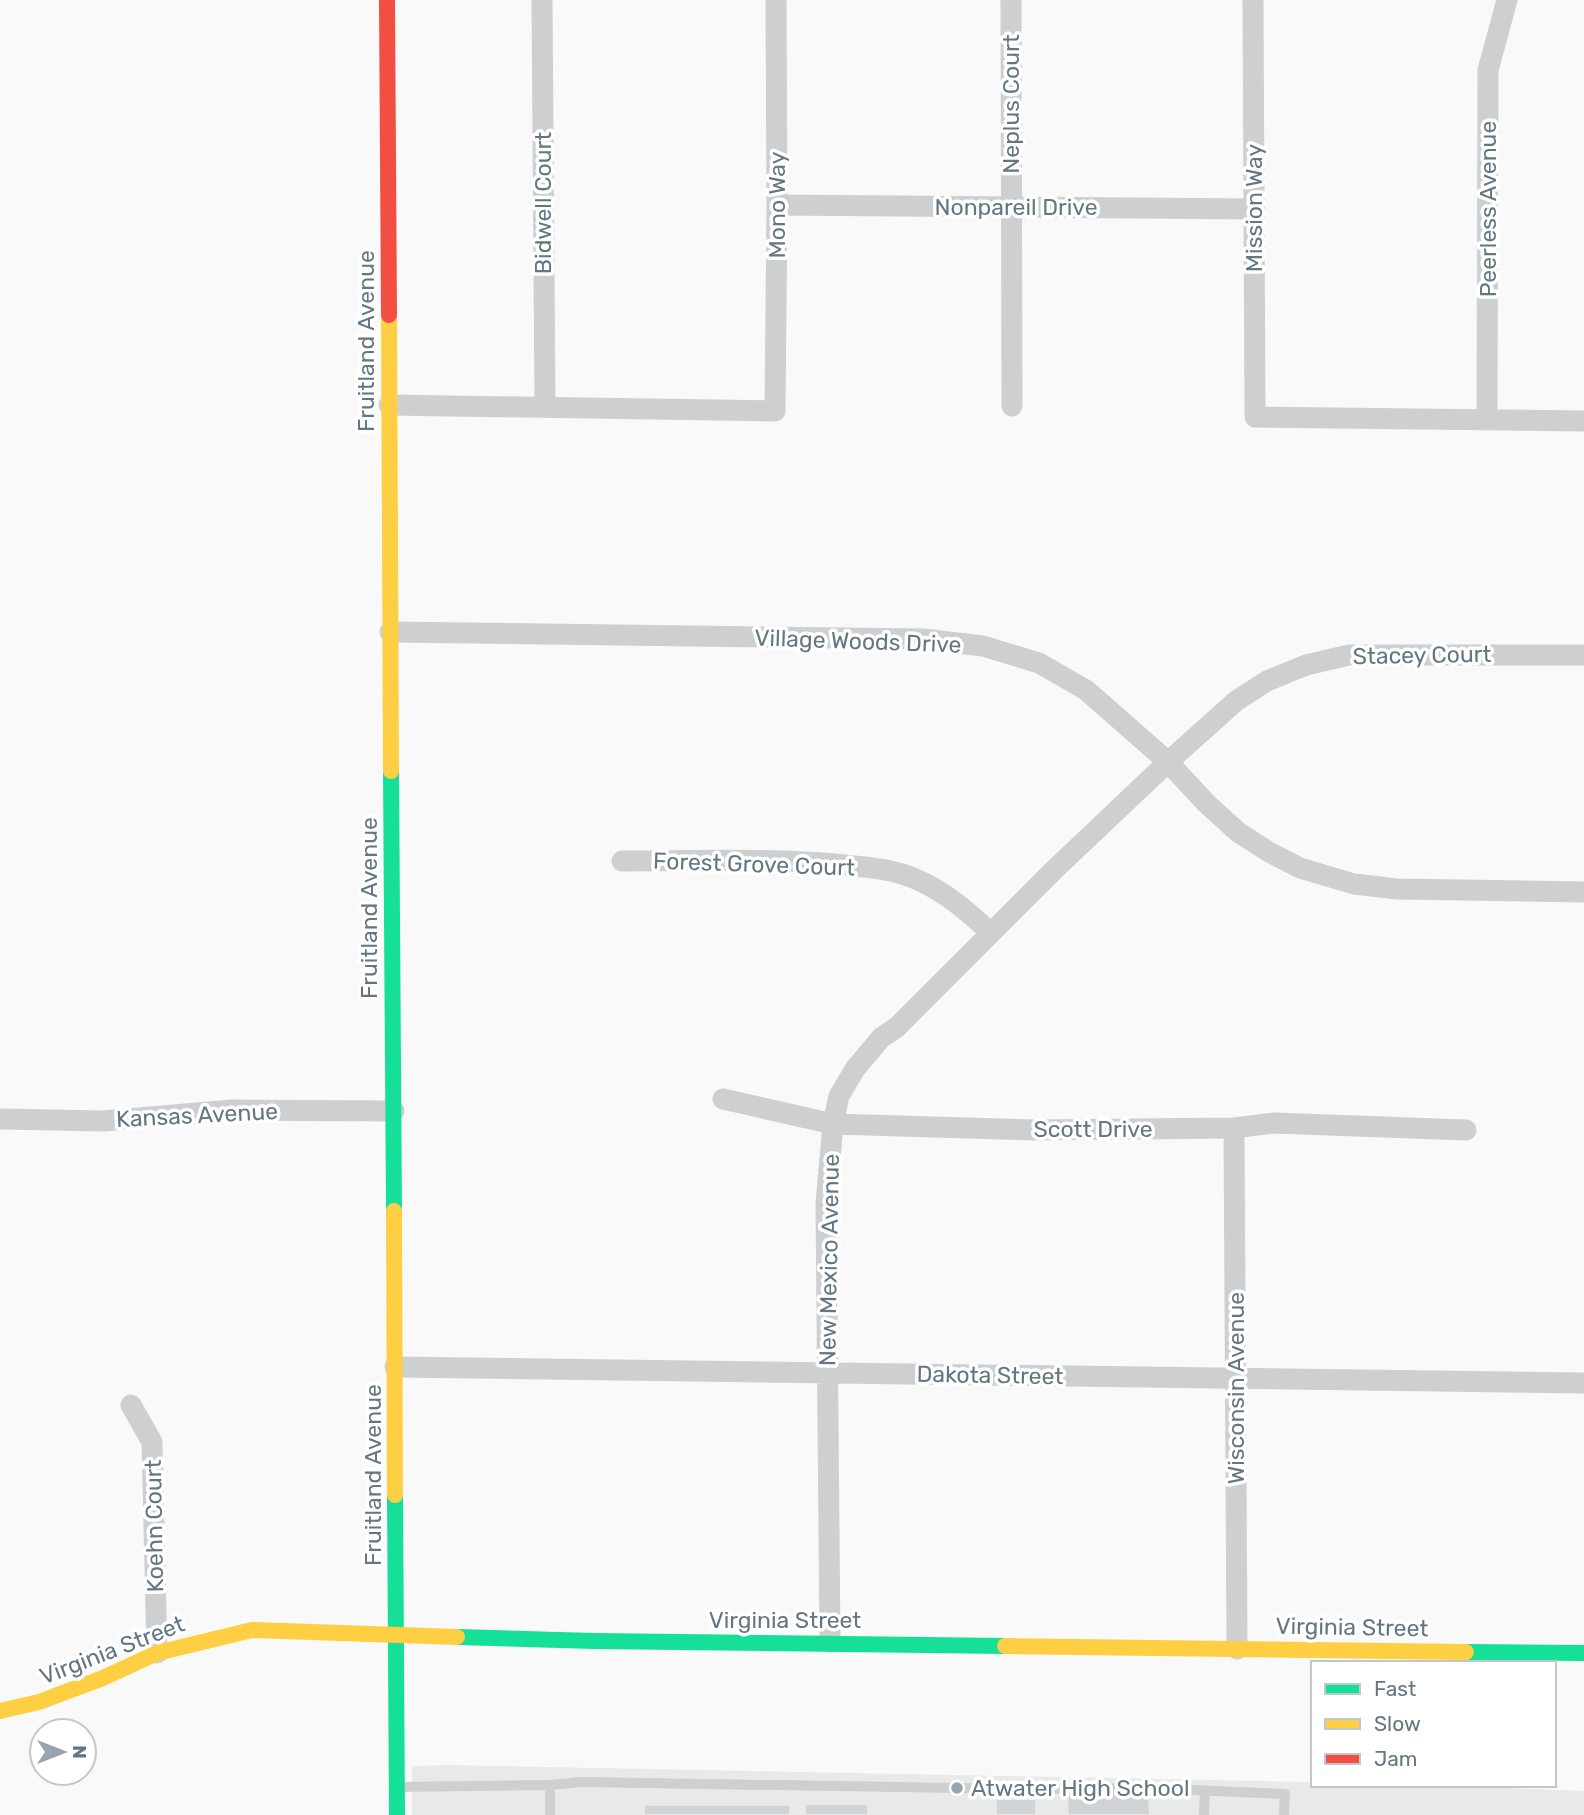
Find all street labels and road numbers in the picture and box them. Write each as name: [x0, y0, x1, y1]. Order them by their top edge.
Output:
street label: Neplus Court: [997, 34, 1025, 174]
street label: Peerless Avenue: [1474, 121, 1502, 297]
street label: Bidwell Court: [529, 132, 557, 274]
street label: Mission Way: [1240, 144, 1268, 272]
street label: Mono Way: [763, 151, 791, 258]
street label: Nonpareil Drive: [934, 193, 1098, 221]
street label: Fruitland Avenue: [352, 250, 380, 432]
street label: Village Woods Drive: [754, 623, 962, 659]
street label: Stacey Court: [1352, 640, 1492, 670]
street label: Fruitland Avenue: [355, 817, 383, 999]
street label: Forest Grove Court: [653, 846, 855, 882]
street label: Kansas Avenue: [115, 1097, 279, 1133]
street label: Scott Drive: [1033, 1115, 1153, 1143]
street label: New Mexico Avenue: [813, 1154, 845, 1366]
street label: Wisconsin Avenue: [1222, 1292, 1250, 1484]
street label: Dakota Street: [916, 1360, 1064, 1390]
street label: Fruitland Avenue: [359, 1384, 387, 1566]
street label: Koehn Court: [139, 1459, 169, 1593]
street label: Virginia Street: [709, 1606, 861, 1634]
street label: Virginia Street: [36, 1610, 188, 1690]
street label: Virginia Street: [1275, 1612, 1429, 1642]

